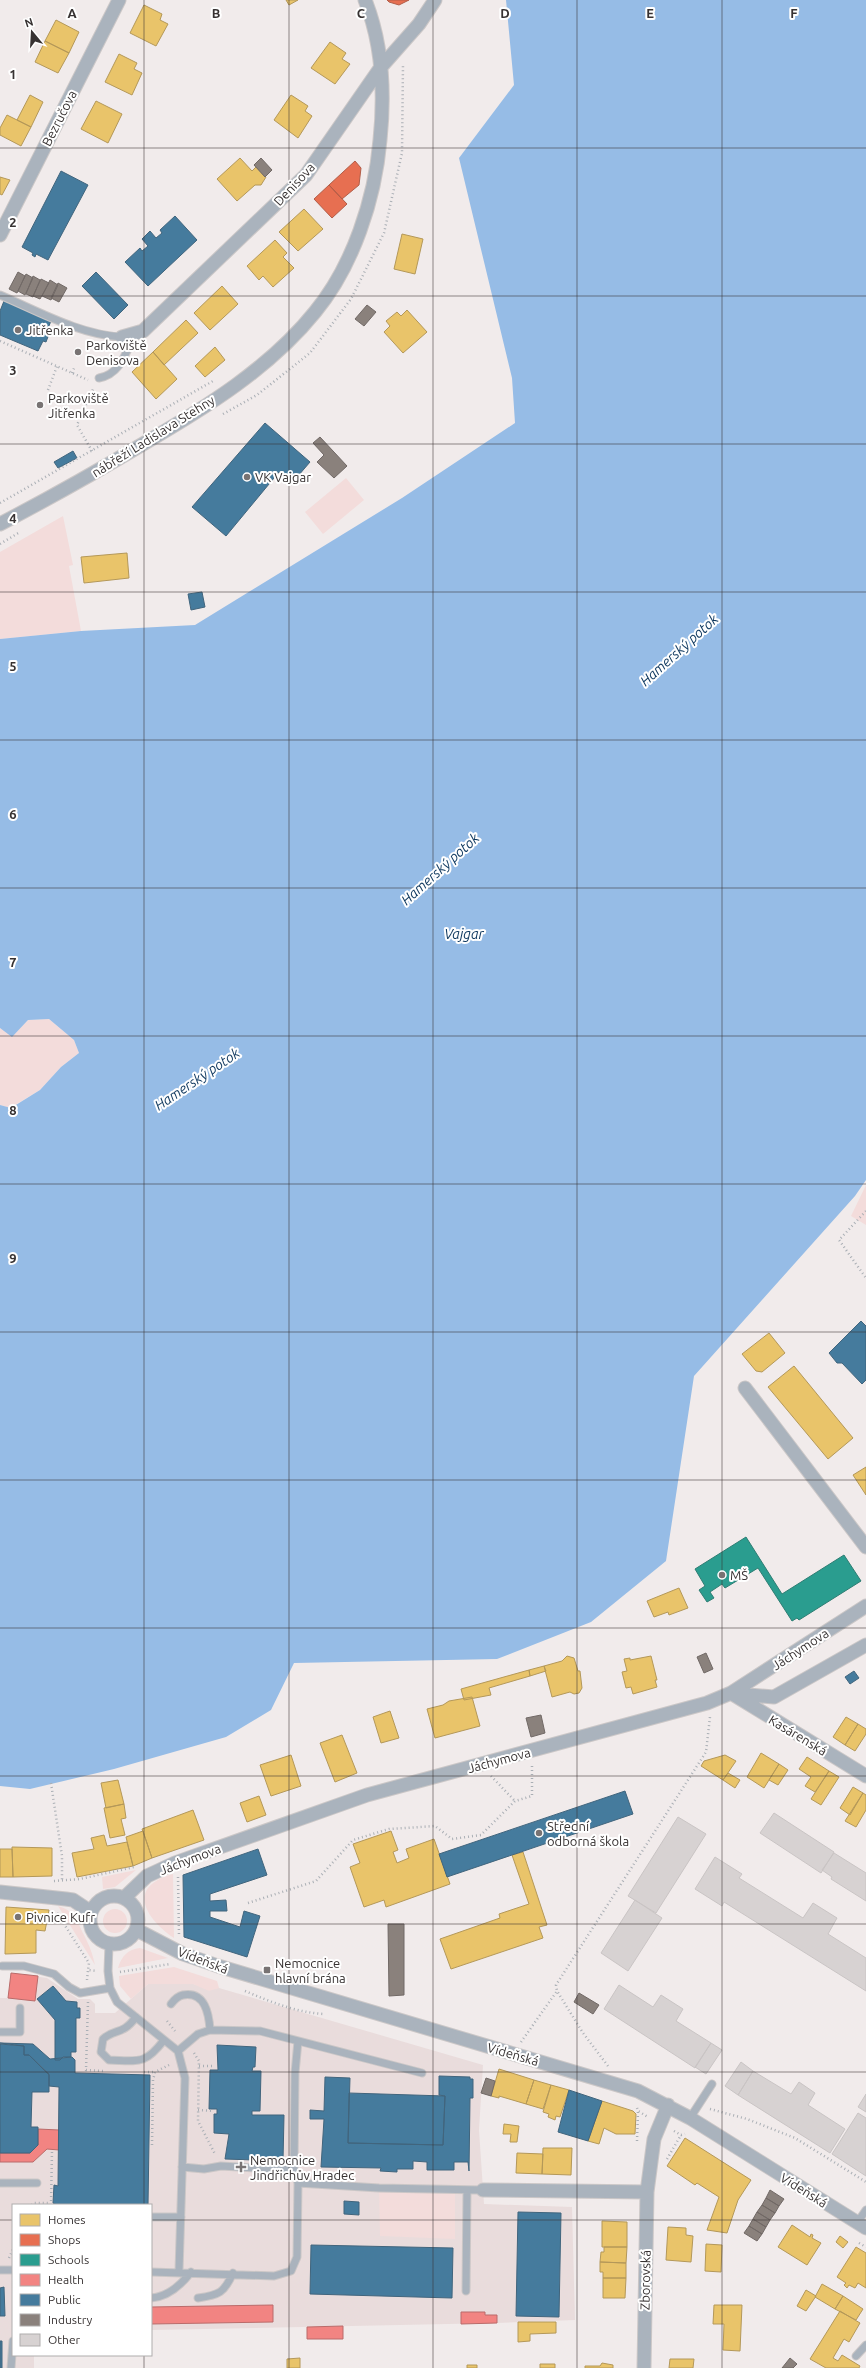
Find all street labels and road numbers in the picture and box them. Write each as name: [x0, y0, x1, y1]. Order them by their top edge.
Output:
street label: Bezručova: [39, 88, 79, 148]
street label: Denisova: [271, 160, 317, 208]
street label: nábřeží Ladislava Stehny: [89, 392, 217, 480]
street label: Jáchymova: [769, 1626, 831, 1672]
street label: Kasárenská: [766, 1712, 830, 1758]
street label: Jáchymova: [466, 1745, 532, 1775]
street label: Jáchymova: [157, 1841, 223, 1877]
street label: Vídeňská: [176, 1944, 230, 1976]
street label: Vídeňská: [486, 2040, 540, 2068]
street label: Vídeňská: [778, 2170, 830, 2210]
street label: Zborovská: [637, 2250, 653, 2310]

